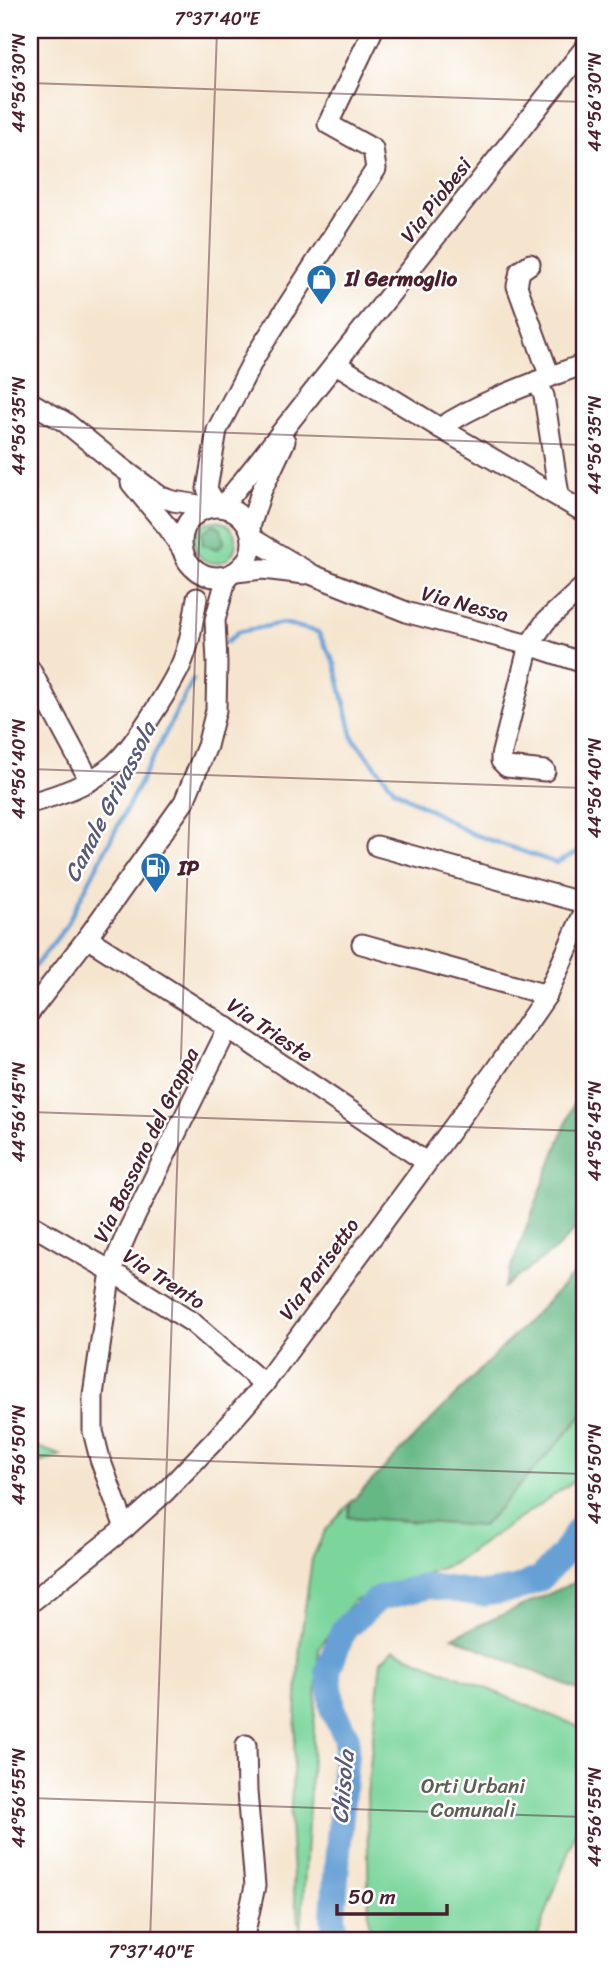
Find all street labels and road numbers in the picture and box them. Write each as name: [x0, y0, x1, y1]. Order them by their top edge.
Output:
street label: Via Piobesi: [390, 148, 483, 251]
street label: Via Nessa: [417, 574, 513, 634]
street label: Via Trieste: [219, 987, 321, 1073]
street label: Via Bassano del Grappa: [82, 1040, 210, 1249]
street label: Via Parisetto: [268, 1209, 370, 1329]
street label: Via Trento: [115, 1238, 214, 1320]

